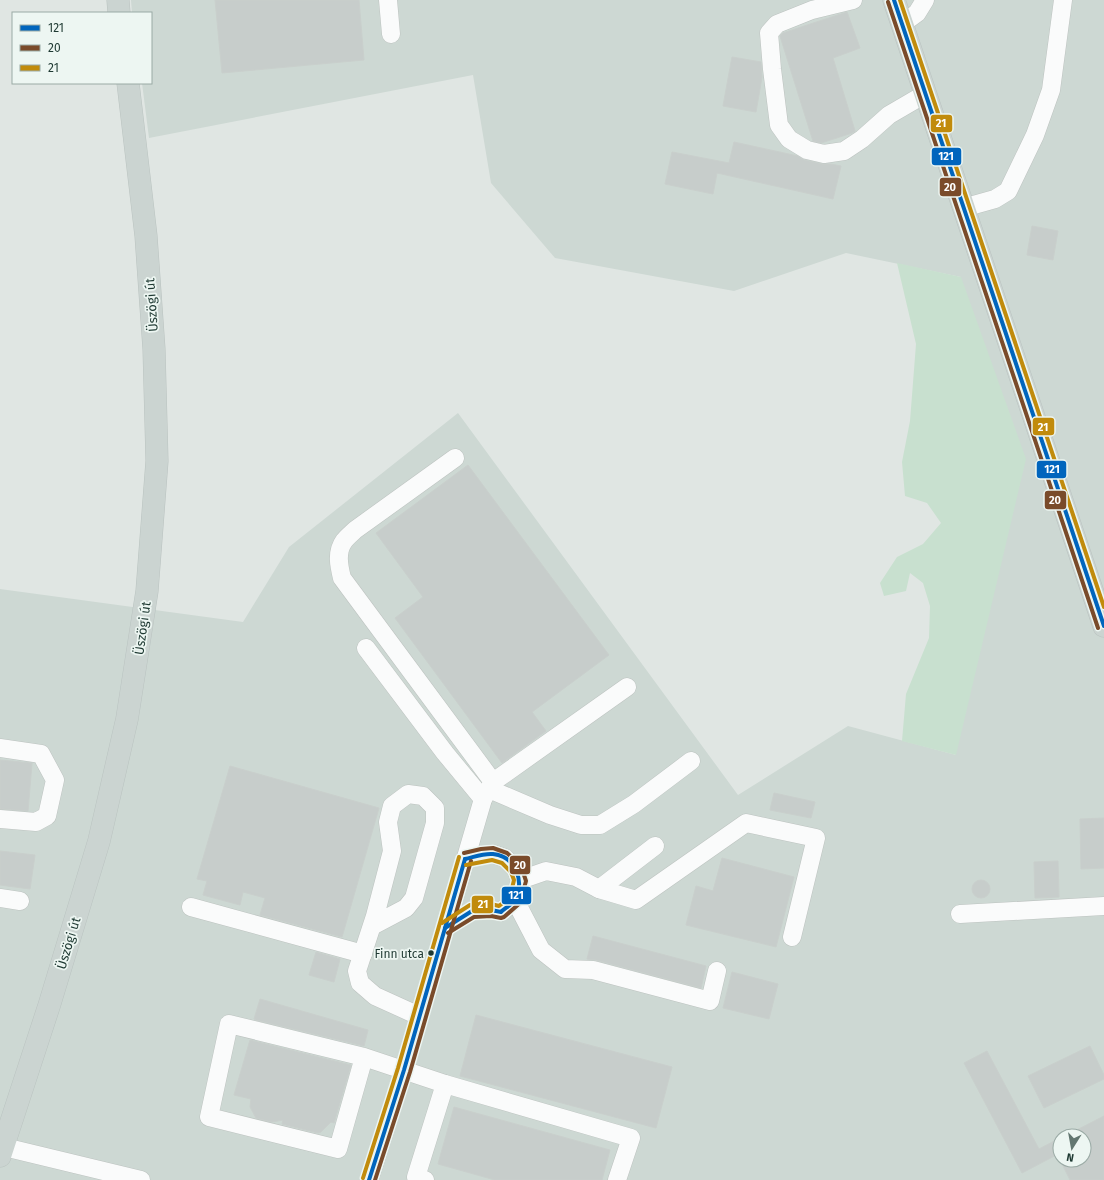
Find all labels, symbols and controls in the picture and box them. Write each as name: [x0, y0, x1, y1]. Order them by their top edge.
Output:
legend: [12, 12, 152, 84]
text: 121: [48, 21, 64, 35]
text: 20: [48, 41, 61, 55]
text: 21: [48, 61, 59, 75]
line badge: 21: [930, 114, 953, 133]
text: 21: [936, 117, 946, 130]
line badge: 121: [931, 147, 962, 166]
text: 121: [938, 150, 954, 163]
line badge: 20: [939, 177, 962, 197]
text: 20: [944, 181, 957, 194]
street label: Üszögi út: [141, 277, 161, 332]
line badge: 21: [1032, 417, 1055, 436]
text: 21: [1038, 421, 1048, 434]
line badge: 121: [1036, 460, 1067, 479]
text: 121: [1044, 463, 1060, 476]
line badge: 20: [1044, 490, 1067, 510]
text: 20: [1049, 494, 1062, 507]
street label: Üszögi út: [130, 600, 154, 656]
line badge: 20: [509, 855, 531, 875]
text: 20: [514, 859, 527, 872]
line badge: 121: [501, 886, 532, 905]
text: 121: [508, 889, 524, 902]
line badge: 21: [471, 895, 494, 914]
text: 21: [478, 898, 488, 911]
street label: Üszögi út: [52, 915, 84, 971]
place label: Finn utca: [375, 947, 424, 961]
marker: Finn utca: [426, 948, 436, 958]
north arrow: [1052, 1128, 1092, 1168]
text: N: [1065, 1150, 1075, 1164]

